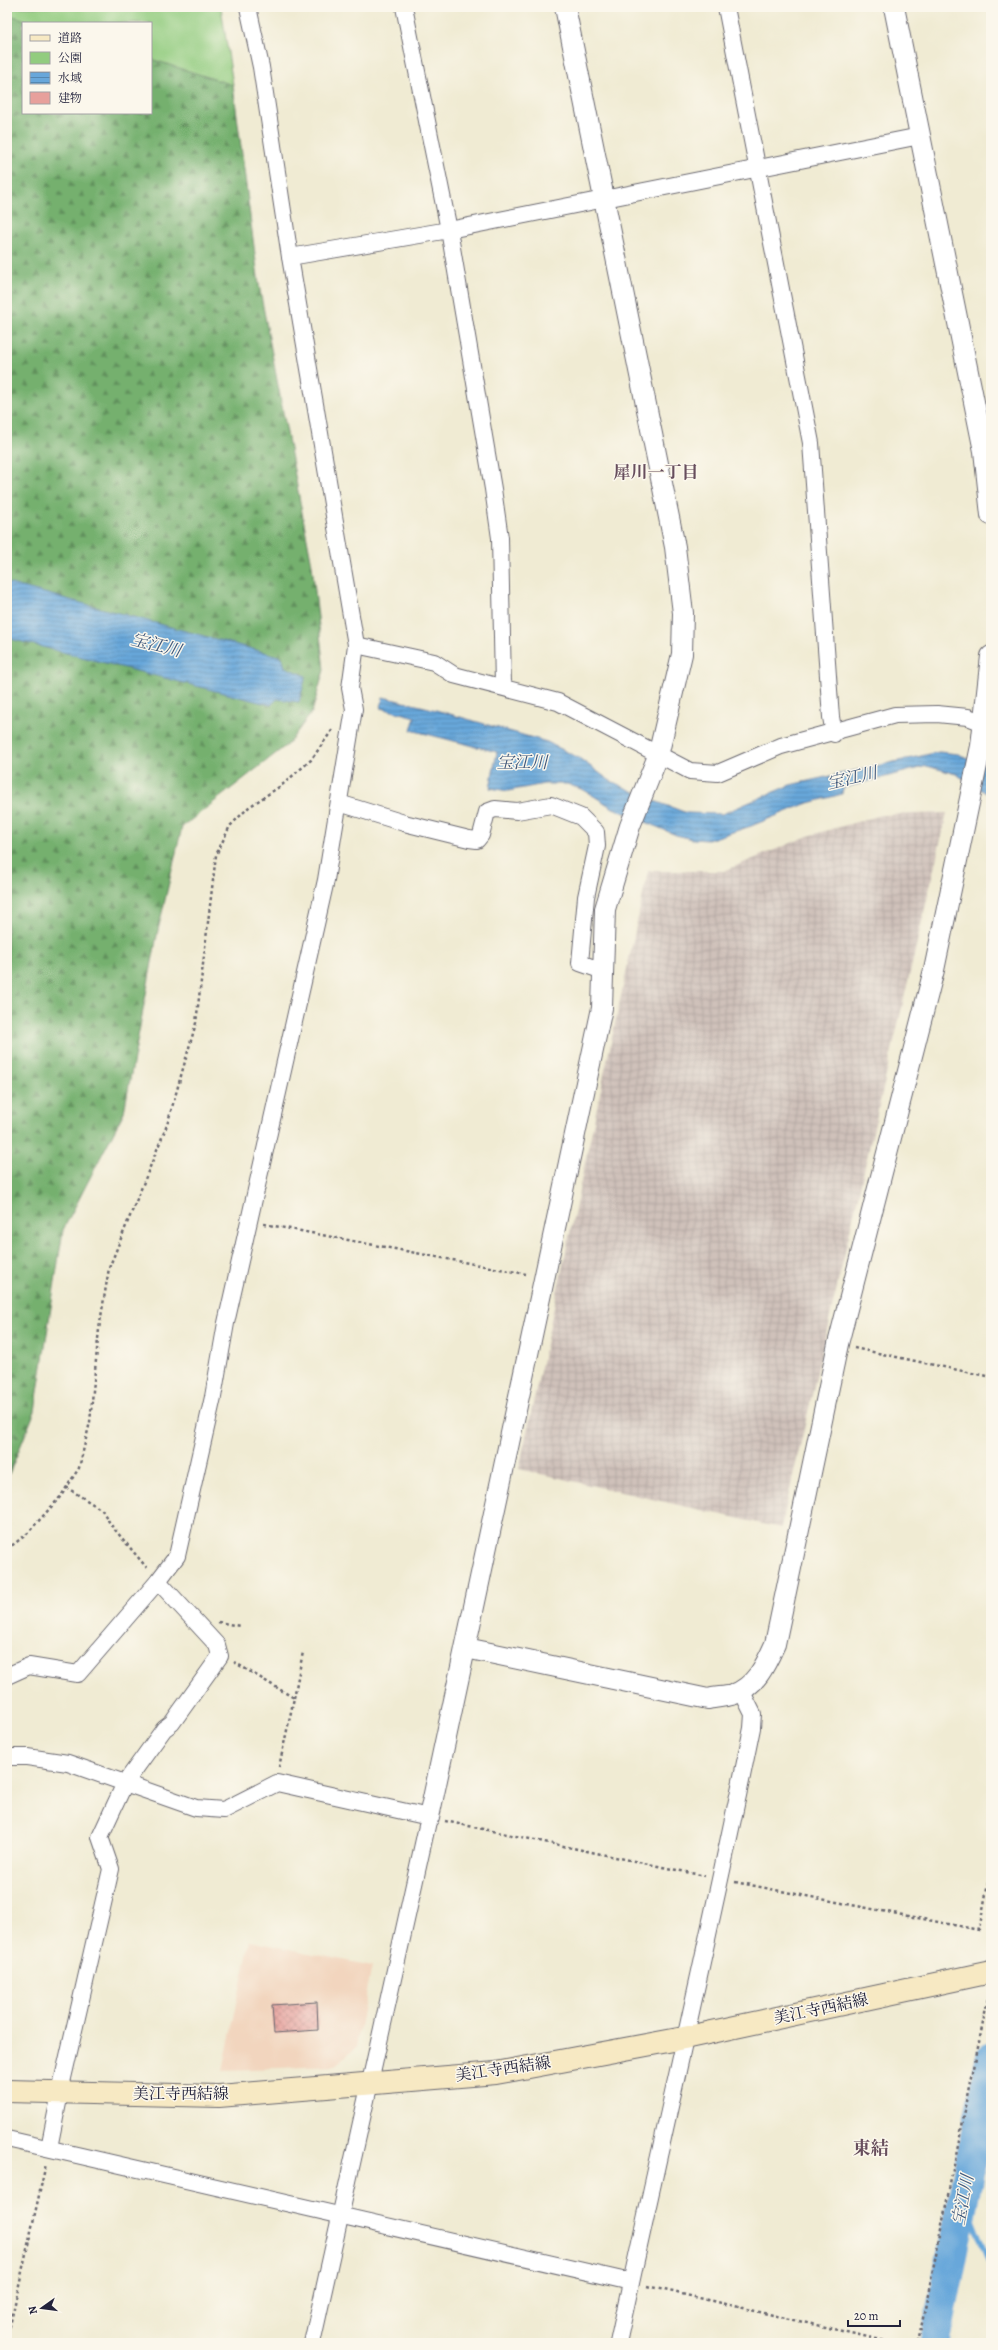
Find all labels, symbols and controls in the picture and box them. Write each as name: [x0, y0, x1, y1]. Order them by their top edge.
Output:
legend: [22, 22, 152, 114]
text: 道路: [58, 30, 82, 46]
text: 公園: [58, 50, 82, 66]
text: 水域: [58, 70, 82, 86]
text: 建物: [58, 90, 82, 106]
district label: 犀川一丁目: [614, 461, 699, 484]
water label: 宝江川: [128, 628, 185, 663]
water label: 宝江川: [497, 751, 549, 774]
water label: 宝江川: [825, 761, 881, 795]
street label: 美江寺西結線: [772, 1988, 870, 2030]
street label: 美江寺西結線: [454, 2051, 552, 2087]
street label: 美江寺西結線: [133, 2083, 229, 2105]
district label: 東結: [853, 2136, 889, 2160]
water label: 宝江川: [947, 2171, 980, 2227]
north arrow: [22, 2288, 62, 2328]
scale bar: [848, 2302, 900, 2328]
text: N: [25, 2305, 41, 2316]
text: 20 m: [854, 2308, 878, 2324]

